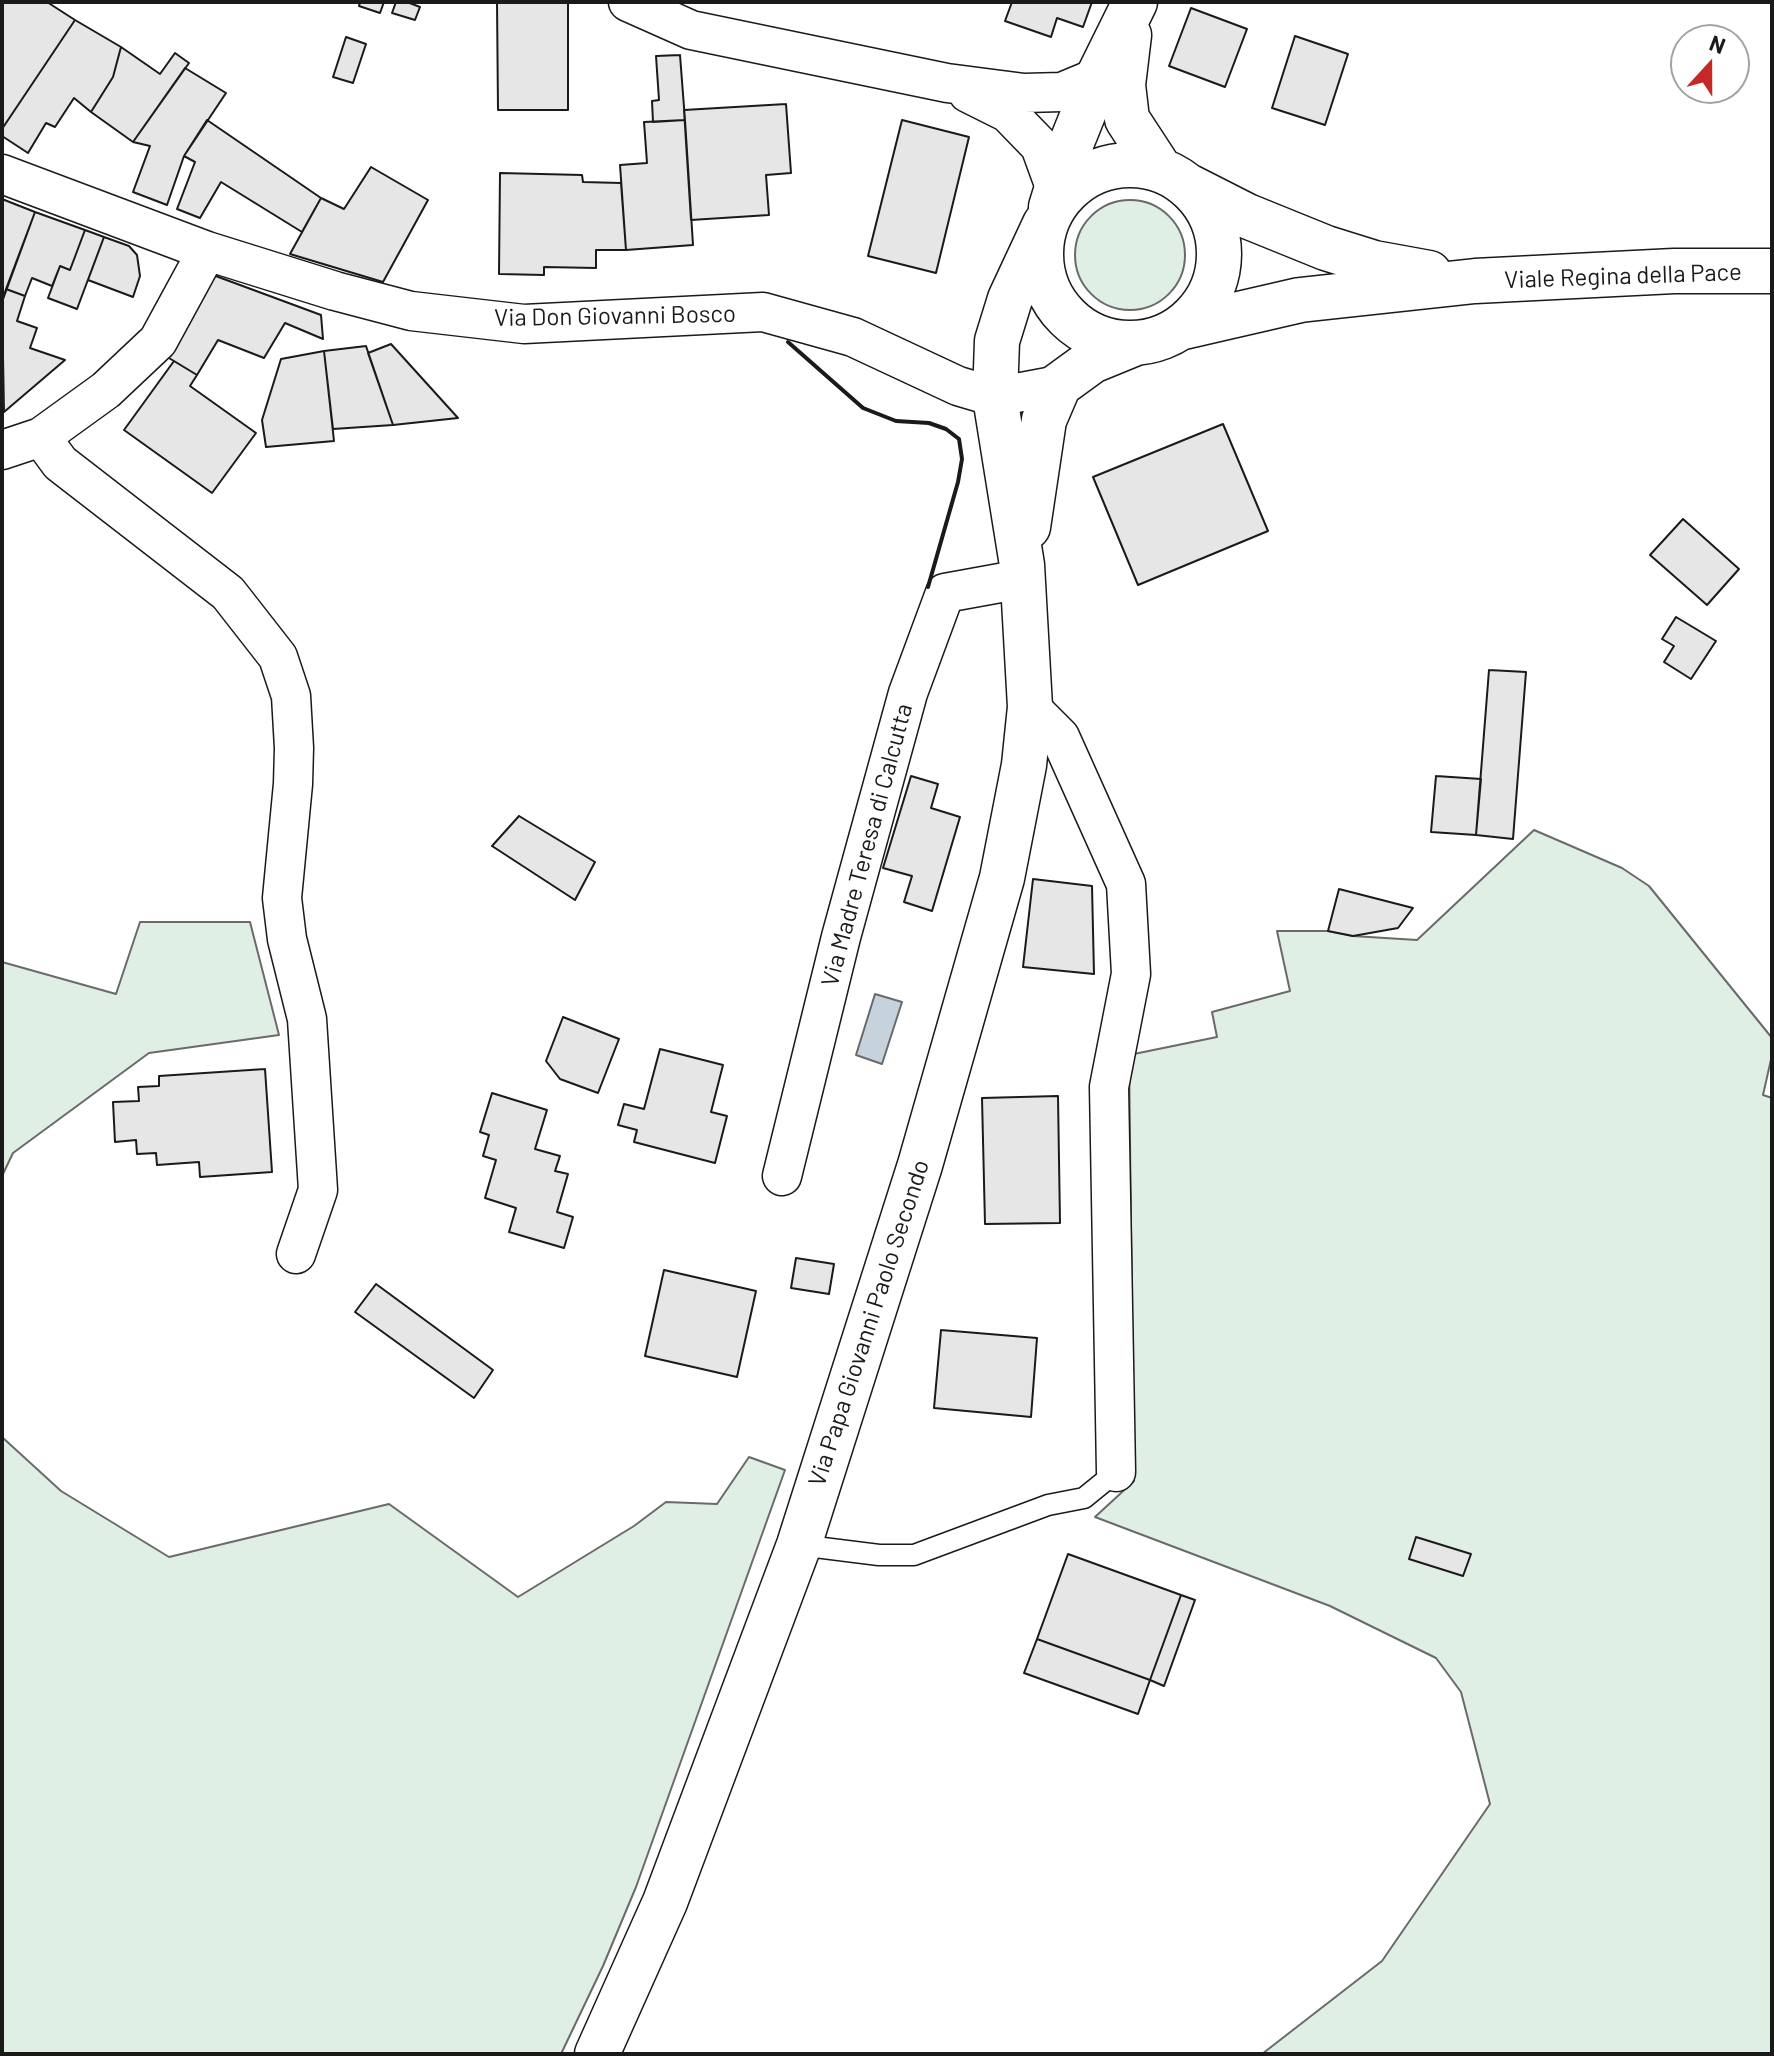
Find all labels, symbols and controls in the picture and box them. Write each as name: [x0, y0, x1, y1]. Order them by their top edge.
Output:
north arrow: [1670, 24, 1750, 104]
text: N: [1706, 29, 1729, 58]
street label: Viale Regina della Pace: [1504, 257, 1742, 295]
street label: Via Don Giovanni Bosco: [494, 299, 736, 333]
street label: Via Madre Teresa di Calcutta: [815, 700, 919, 990]
street label: Via Papa Giovanni Paolo Secondo: [802, 1156, 936, 1490]

